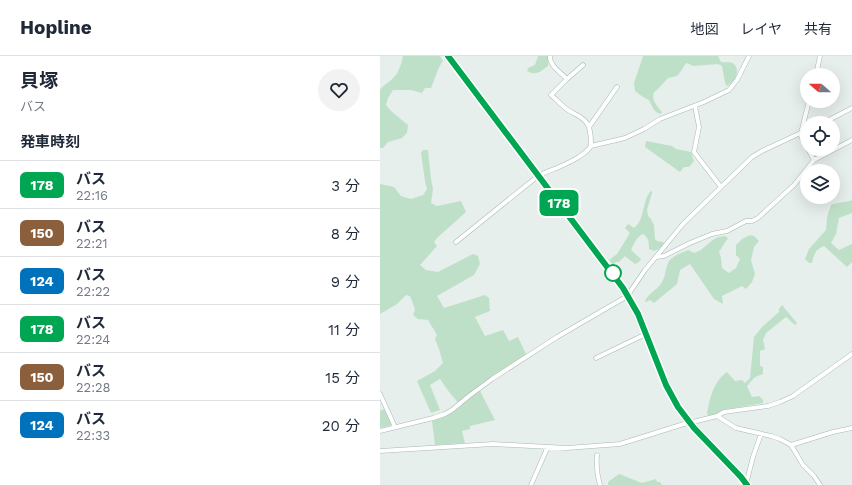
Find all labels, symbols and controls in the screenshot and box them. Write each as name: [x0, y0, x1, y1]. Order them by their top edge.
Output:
text: Hopline: [20, 16, 92, 39]
text: 地図: [690, 21, 718, 37]
text: レイヤ: [740, 21, 782, 37]
text: 共有: [804, 21, 832, 37]
north arrow: [800, 68, 840, 108]
map controls: [800, 68, 840, 204]
text: 貝塚: [20, 69, 58, 92]
button: heart: [318, 69, 360, 111]
text: バス: [20, 99, 46, 114]
button: locate: [800, 116, 840, 156]
text: 発車時刻: [20, 133, 80, 151]
button: layers: [800, 164, 840, 204]
text: バス: [76, 170, 106, 188]
text: 178: [30, 177, 54, 193]
text: 3 分: [331, 177, 360, 195]
text: 22:16: [76, 188, 108, 203]
line badge: 178: [536, 190, 582, 216]
text: 178: [547, 195, 571, 211]
text: バス: [76, 218, 106, 236]
text: 150: [30, 225, 54, 241]
text: 8 分: [331, 225, 360, 243]
text: 22:21: [76, 236, 108, 251]
unlabelled marker: [604, 264, 622, 282]
text: バス: [76, 266, 106, 284]
text: 124: [30, 273, 54, 289]
text: 9 分: [331, 273, 360, 291]
text: 22:22: [76, 284, 110, 299]
text: バス: [76, 314, 106, 332]
text: 178: [30, 321, 54, 337]
text: 11 分: [328, 321, 360, 339]
text: 22:24: [76, 332, 110, 347]
text: バス: [76, 362, 106, 380]
text: 150: [30, 369, 54, 385]
text: 15 分: [325, 369, 360, 387]
text: 22:28: [76, 380, 111, 395]
text: バス: [76, 410, 106, 428]
text: 124: [30, 417, 54, 433]
text: 20 分: [322, 417, 360, 435]
text: 22:33: [76, 428, 110, 443]

